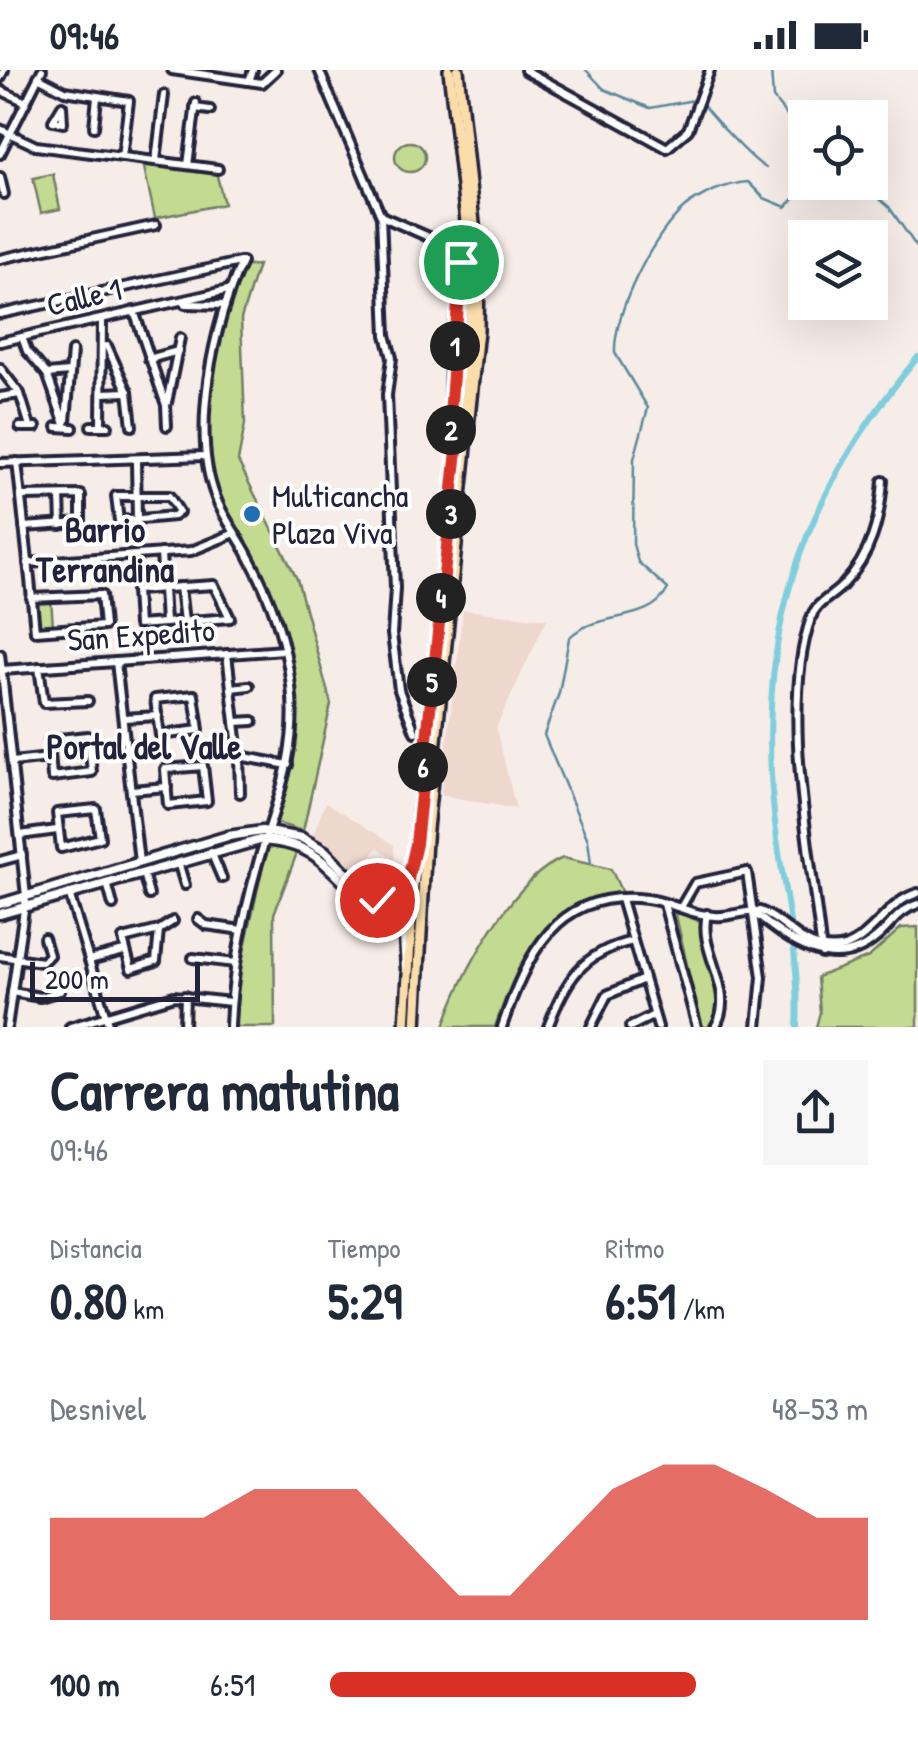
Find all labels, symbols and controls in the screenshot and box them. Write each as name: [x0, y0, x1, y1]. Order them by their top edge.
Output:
text: 09:46: [50, 9, 119, 61]
map controls: [788, 100, 888, 320]
button: locate: [788, 100, 888, 200]
pin: [419, 220, 504, 305]
button: layers: [788, 220, 888, 320]
icon: arrive: [434, 235, 489, 290]
street label: Calle 1: [42, 267, 126, 326]
pin: 1: [430, 321, 480, 371]
text: 1: [450, 327, 460, 365]
pin: 2: [426, 405, 476, 455]
text: 2: [444, 411, 458, 449]
place label: Multicancha Plaza Viva: [272, 474, 408, 554]
pin: 3: [426, 489, 476, 539]
text: 3: [445, 495, 457, 533]
marker: Multicancha Plaza Viva: [241, 503, 263, 525]
district label: Barrio Terrandina: [35, 506, 174, 593]
pin: 4: [416, 573, 466, 623]
text: 4: [436, 579, 446, 617]
street label: San Expedito: [66, 608, 216, 661]
pin: 5: [407, 657, 457, 707]
text: 5: [426, 663, 438, 701]
district label: Portal del Valle: [47, 723, 242, 770]
pin: 6: [398, 742, 448, 792]
text: 6: [417, 748, 429, 786]
pin: [335, 858, 420, 943]
icon: check: [350, 873, 405, 928]
scale bar: [30, 957, 200, 1001]
text: 200 m: [45, 960, 109, 998]
text: Carrera matutina: [50, 1053, 399, 1127]
button: share: [763, 1060, 868, 1165]
text: 09:46: [50, 1128, 108, 1171]
text: Distancia: [50, 1229, 142, 1267]
text: Tiempo: [328, 1229, 401, 1267]
text: Ritmo: [605, 1229, 664, 1267]
text: 0.80: [50, 1267, 127, 1335]
text: 5:29: [328, 1267, 402, 1335]
text: 6:51: [605, 1267, 676, 1335]
text: km: [127, 1290, 164, 1328]
text: /km: [676, 1290, 725, 1328]
text: Desnivel: [50, 1387, 146, 1430]
text: 48–53 m: [772, 1387, 868, 1430]
text: 100 m: [50, 1663, 119, 1706]
text: 6:51: [210, 1663, 255, 1706]

